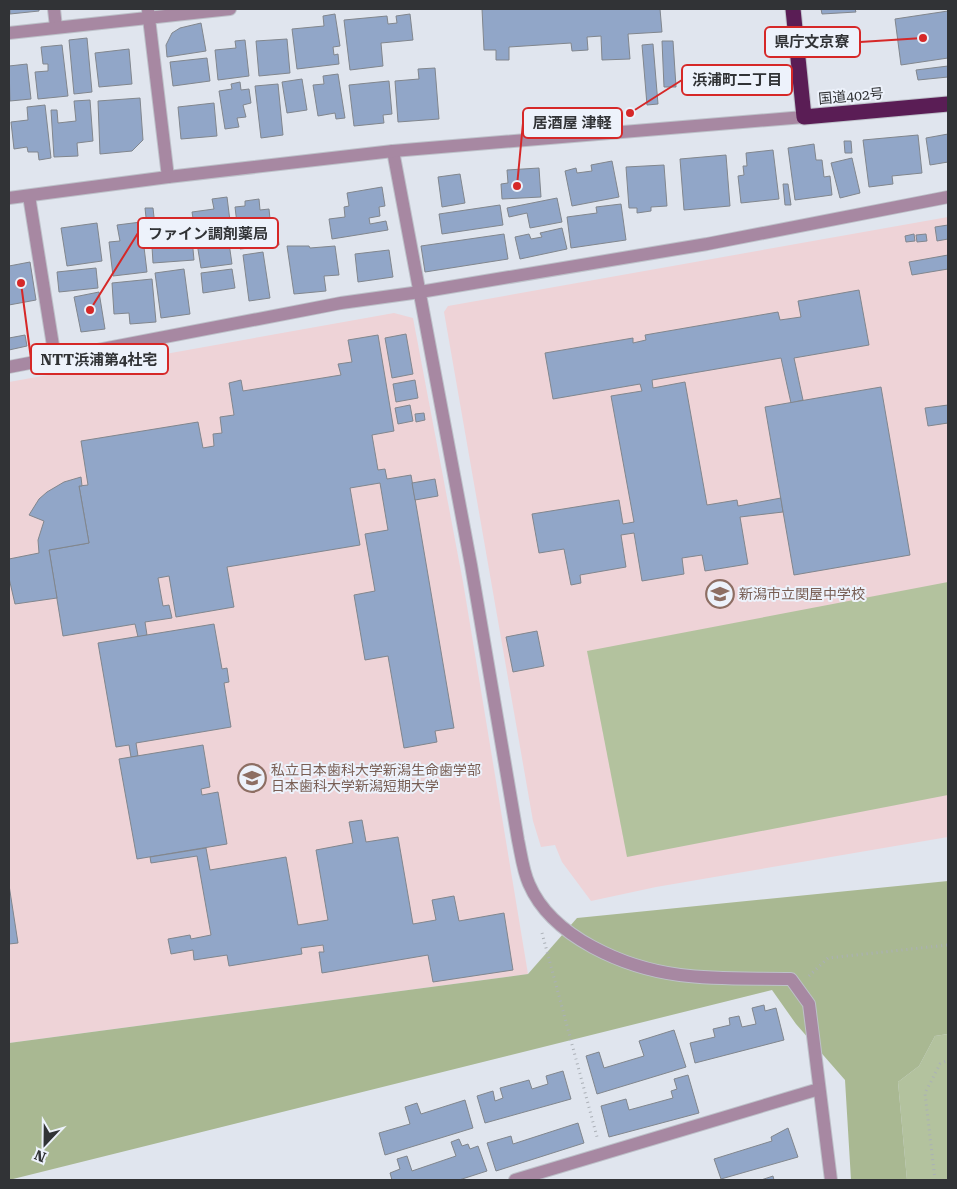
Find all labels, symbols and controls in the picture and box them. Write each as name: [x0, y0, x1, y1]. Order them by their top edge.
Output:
callout: 県庁文京寮: [765, 27, 860, 57]
text: 県庁文京寮: [774, 33, 850, 51]
callout: 浜浦町二丁目: [682, 65, 792, 95]
text: 浜浦町二丁目: [692, 71, 782, 89]
street label: 国道402号: [818, 85, 884, 107]
callout: 居酒屋 津軽: [523, 108, 622, 138]
text: 居酒屋 津軽: [533, 114, 611, 132]
callout: ファイン調剤薬局: [138, 218, 278, 248]
text: ファイン調剤薬局: [148, 225, 268, 243]
callout: NTT浜浦第4社宅: [31, 344, 168, 374]
text: NTT浜浦第4社宅: [41, 351, 157, 369]
school or university icon: 新潟市立関屋中学校: [705, 579, 735, 609]
place label: 新潟市立関屋中学校: [739, 586, 865, 602]
place label: 私立日本歯科大学新潟生命歯学部 日本歯科大学新潟短期大学: [271, 762, 481, 794]
school or university icon: 私立日本歯科大学新潟生命歯学部 日本歯科大学新潟短期大学: [237, 763, 267, 793]
north arrow: [20, 1119, 70, 1169]
text: N: [32, 1147, 48, 1165]

